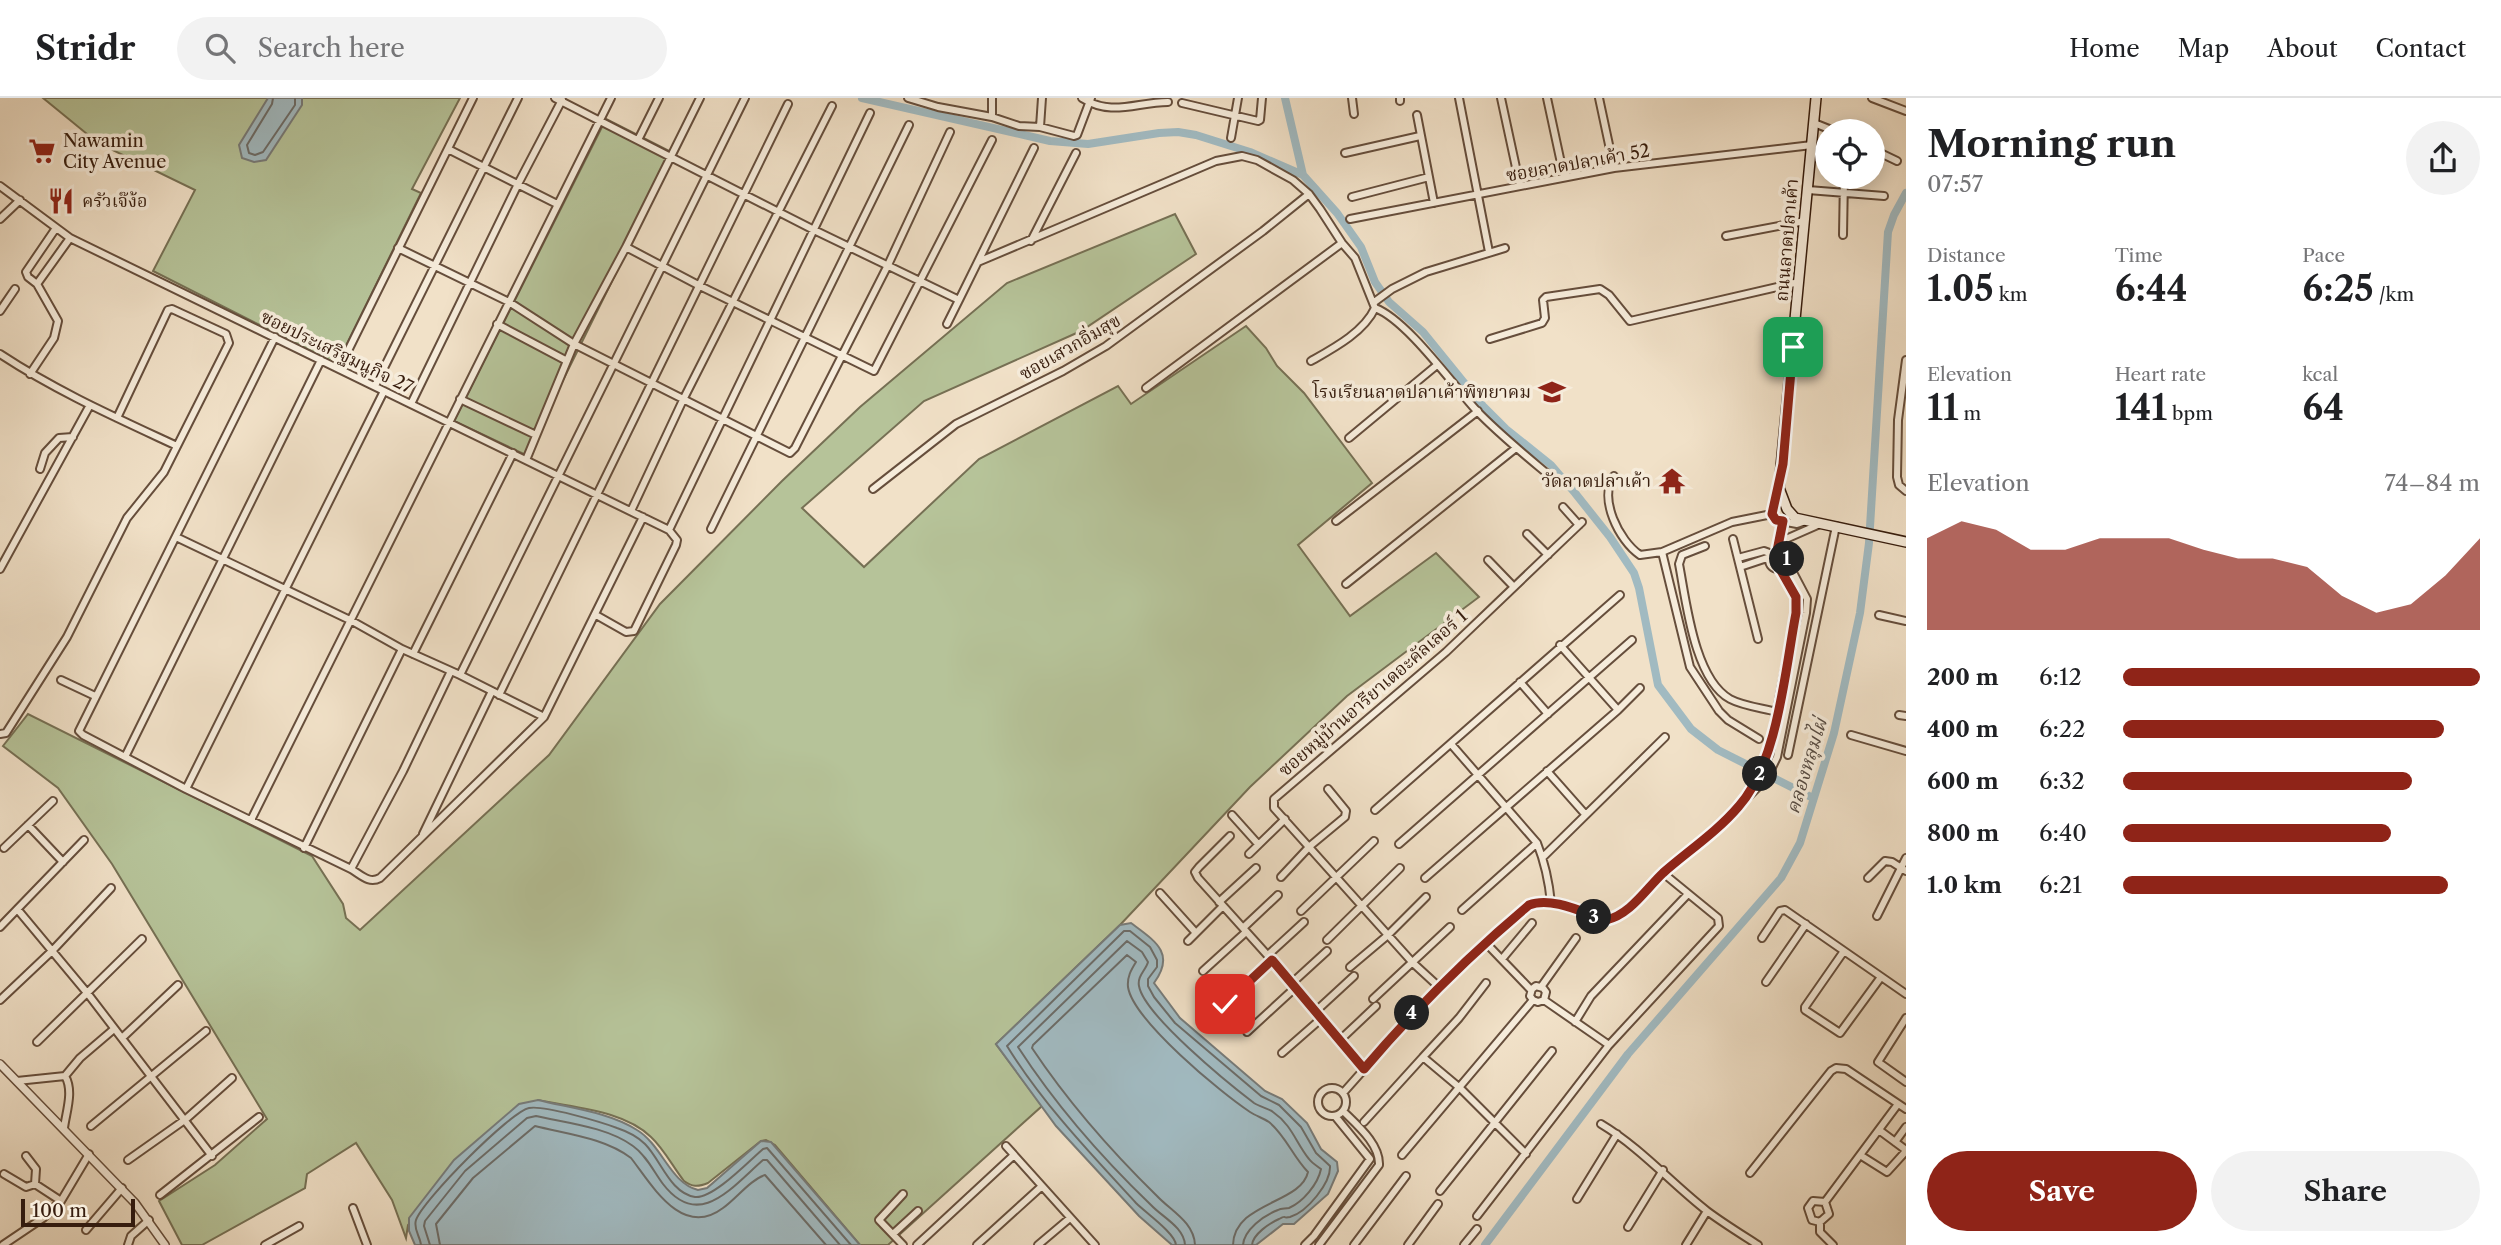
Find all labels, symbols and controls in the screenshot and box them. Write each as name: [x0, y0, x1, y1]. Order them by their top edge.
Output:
search box: [177, 17, 667, 80]
text: Stridr: [35, 28, 135, 69]
icon: search: [201, 29, 239, 67]
text: Search here: [257, 32, 405, 64]
text: Home: [2069, 34, 2140, 63]
text: Map: [2178, 34, 2229, 63]
text: About: [2267, 34, 2338, 63]
text: Contact: [2376, 34, 2466, 63]
map controls: [1815, 119, 1885, 189]
button: locate: [1815, 119, 1885, 189]
text: Morning run: [1927, 120, 2176, 167]
button: share: [2406, 121, 2480, 195]
place label: Nawamin City Avenue: [63, 130, 166, 173]
supermarket icon: Nawamin City Avenue: [27, 136, 57, 166]
street label: ซอยลาดปลาเค้า 52: [1504, 140, 1652, 186]
text: 07:57: [1927, 170, 1983, 198]
street label: ถนนลาดปลาเค้า: [1771, 178, 1803, 302]
restaurant icon: ครัวเจ๊ง้อ: [46, 186, 76, 216]
place label: ครัวเจ๊ง้อ: [82, 190, 148, 212]
text: Distance: [1927, 244, 2006, 267]
text: Time: [2115, 244, 2163, 267]
text: Pace: [2302, 244, 2345, 267]
text: 1.05: [1927, 267, 1994, 310]
text: 6:44: [2115, 267, 2187, 310]
text: 6:25: [2302, 267, 2374, 310]
text: km: [1994, 283, 2027, 306]
text: /km: [2374, 283, 2414, 306]
street label: ซอยประเสริฐมนูกิจ 27: [257, 306, 417, 398]
street label: ซอยเสวกอิ่มสุข: [1014, 307, 1125, 386]
pin: [1763, 317, 1823, 377]
icon: arrive: [1774, 328, 1812, 366]
text: Elevation: [1927, 363, 2012, 386]
text: Heart rate: [2115, 363, 2206, 386]
text: kcal: [2302, 363, 2338, 386]
school or university icon: โรงเรียนลาดปลาเค้าพิทยาคม: [1537, 377, 1567, 407]
place label: โรงเรียนลาดปลาเค้าพิทยาคม: [1311, 379, 1531, 403]
text: 11: [1927, 386, 1959, 429]
text: 141: [2115, 386, 2167, 429]
text: 64: [2302, 386, 2344, 429]
text: m: [1959, 402, 1981, 425]
text: bpm: [2167, 402, 2213, 425]
temple icon: วัดลาดปลาเค้า: [1657, 466, 1687, 496]
text: Elevation: [1927, 469, 2030, 497]
text: 74–84 m: [2385, 469, 2480, 497]
place label: วัดลาดปลาเค้า: [1542, 470, 1651, 492]
pin: 1: [1770, 542, 1804, 576]
text: 1: [1782, 547, 1791, 570]
street label: ซอยหมู่บ้านอารียาเดอะคัลเลอร์ 1: [1274, 605, 1472, 781]
text: 200 m: [1927, 663, 1999, 691]
text: 6:12: [2039, 663, 2082, 691]
water label: คลองหลุมไผ่: [1779, 712, 1834, 817]
text: 400 m: [1927, 715, 1999, 743]
text: 6:22: [2039, 715, 2085, 743]
pin: 2: [1742, 756, 1778, 792]
text: 2: [1754, 762, 1765, 785]
text: 600 m: [1927, 767, 1999, 795]
text: 6:32: [2039, 767, 2085, 795]
text: 800 m: [1927, 819, 1999, 847]
text: 6:40: [2039, 819, 2087, 847]
text: 1.0 km: [1927, 871, 2002, 899]
text: 6:21: [2039, 871, 2082, 899]
pin: 3: [1576, 900, 1612, 934]
text: 3: [1588, 905, 1599, 928]
pin: [1195, 974, 1255, 1034]
icon: check: [1206, 985, 1244, 1023]
pin: 4: [1394, 996, 1430, 1030]
text: 4: [1406, 1001, 1417, 1024]
button: Save: [1927, 1151, 2197, 1231]
button: Share: [2211, 1151, 2480, 1231]
scale bar: [21, 1196, 135, 1228]
text: 100 m: [32, 1199, 87, 1222]

